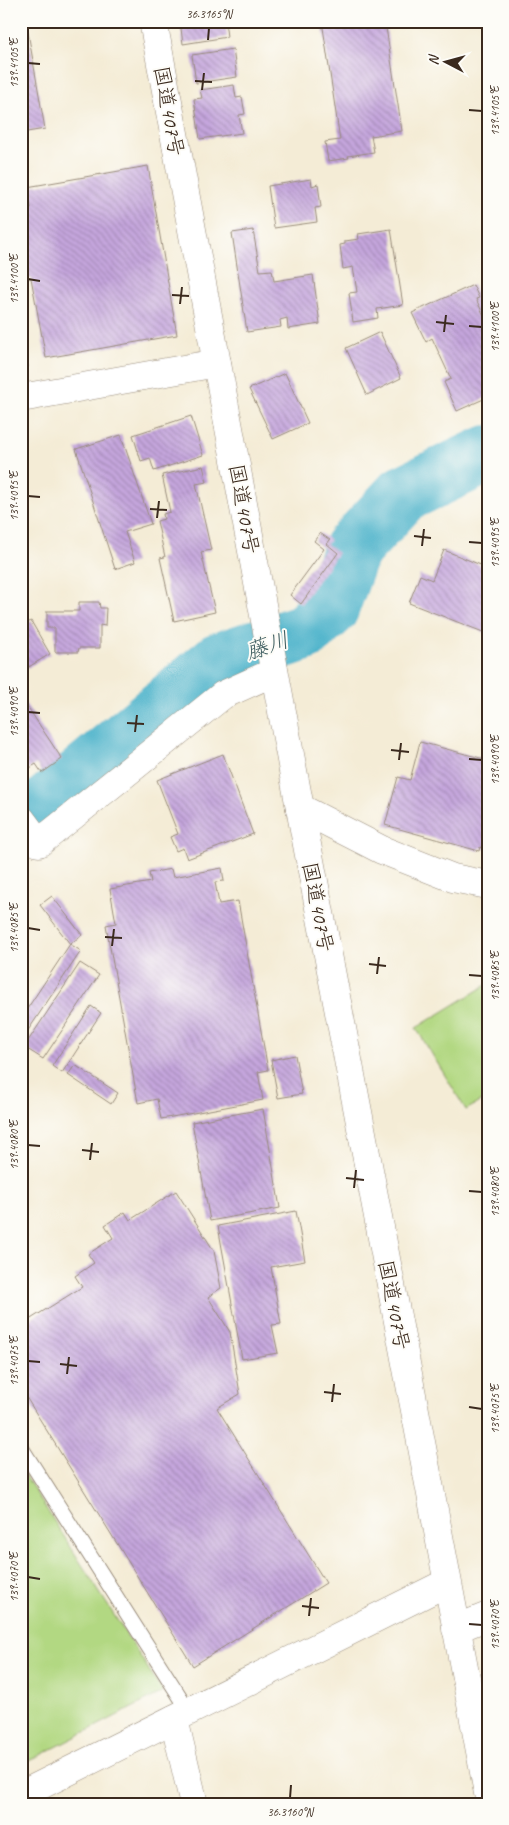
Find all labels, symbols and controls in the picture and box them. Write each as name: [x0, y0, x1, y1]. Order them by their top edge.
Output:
text: 36.3165°N: [186, 6, 233, 22]
text: 139.4105°E: [6, 36, 22, 88]
north arrow: [422, 38, 472, 88]
text: N: [425, 53, 443, 66]
street label: 国道407号: [148, 64, 190, 158]
text: 139.4105°E: [487, 84, 503, 136]
text: 139.4100°E: [6, 252, 22, 304]
text: 139.4100°E: [487, 300, 503, 352]
street label: 国道407号: [223, 462, 265, 556]
text: 139.4095°E: [6, 469, 22, 521]
text: 139.4095°E: [487, 516, 503, 568]
water label: 藤川: [242, 626, 293, 666]
text: 139.4090°E: [6, 685, 22, 737]
text: 139.4090°E: [487, 733, 503, 785]
street label: 国道407号: [297, 860, 339, 954]
text: 139.4085°E: [6, 901, 22, 953]
text: 139.4085°E: [487, 949, 503, 1001]
text: 139.4080°E: [6, 1118, 22, 1170]
text: 139.4080°E: [487, 1165, 503, 1217]
street label: 国道407号: [373, 1258, 415, 1352]
text: 139.4075°E: [6, 1334, 22, 1386]
text: 139.4075°E: [487, 1382, 503, 1434]
text: 139.4070°E: [6, 1550, 22, 1602]
text: 139.4070°E: [487, 1598, 503, 1650]
text: 36.3160°N: [267, 1804, 314, 1820]

